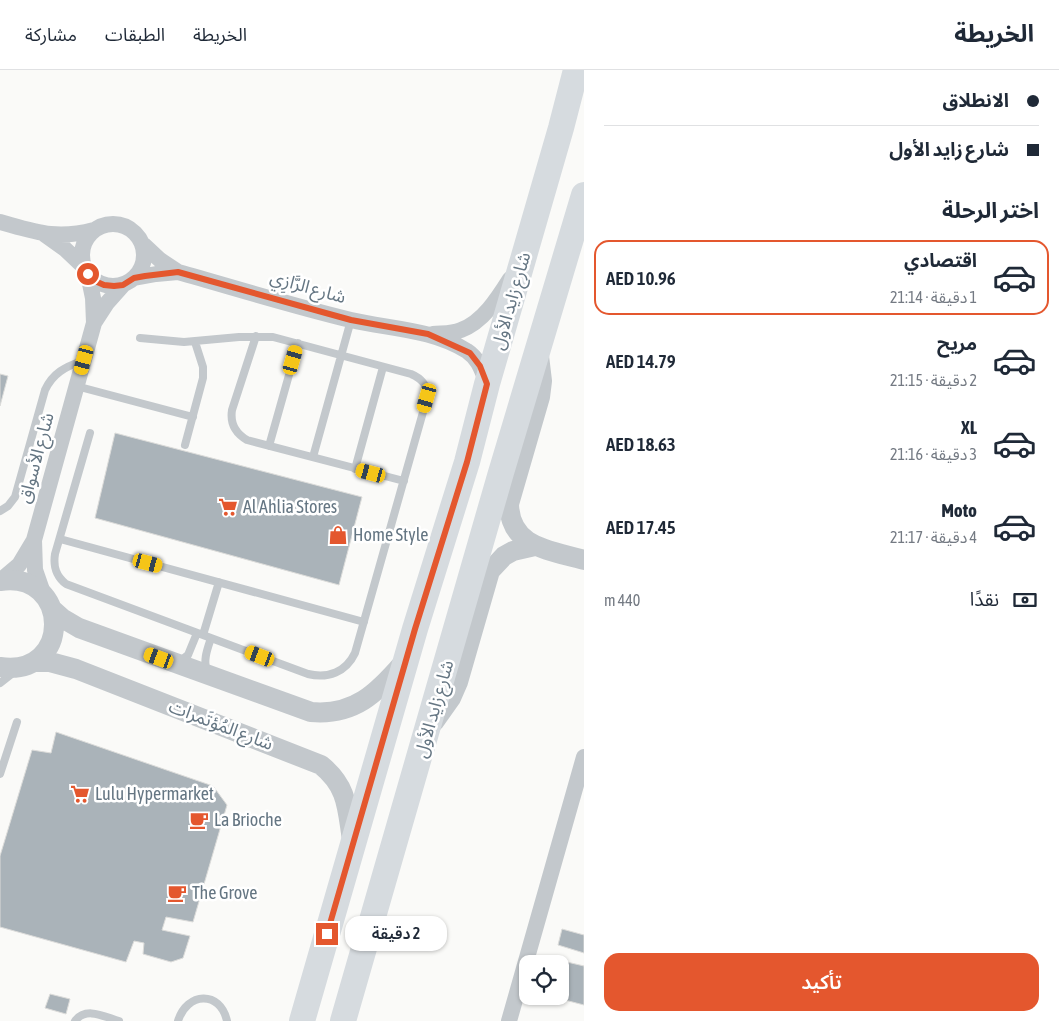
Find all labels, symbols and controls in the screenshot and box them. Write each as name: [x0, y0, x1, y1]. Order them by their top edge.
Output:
text: الخريطة: [954, 20, 1034, 47]
text: مشاركة: [25, 24, 77, 45]
text: الطبقات: [105, 24, 165, 45]
text: الخريطة: [193, 24, 247, 45]
text: الانطلاق: [943, 89, 1009, 111]
text: شارع زايد الأول: [889, 138, 1009, 160]
text: اختر الرحلة: [942, 197, 1039, 223]
text: اقتصادي: [904, 249, 977, 271]
street label: شارع زايد الأول: [487, 250, 538, 353]
icon: car: [992, 255, 1037, 300]
route start: [77, 263, 99, 285]
street label: شارع الرَّازِي: [267, 266, 348, 311]
text: AED 10.96: [606, 267, 676, 289]
text: 1 دقيقة · 21:14: [890, 288, 977, 306]
text: مريح: [937, 332, 977, 354]
icon: car: [992, 338, 1037, 383]
car: [72, 344, 95, 376]
car: [281, 344, 304, 376]
text: AED 14.79: [606, 350, 676, 372]
text: 2 دقيقة · 21:15: [890, 371, 977, 389]
car: [415, 382, 438, 414]
street label: شارع الأسواق: [13, 410, 62, 507]
text: XL: [961, 416, 977, 438]
icon: car: [992, 421, 1037, 466]
text: AED 18.63: [606, 433, 676, 455]
text: 3 دقيقة · 21:16: [890, 445, 977, 463]
car: [354, 462, 387, 484]
supermarket icon: Al Ahlia Stores: [217, 496, 239, 518]
place label: Al Ahlia Stores: [243, 496, 337, 517]
text: Moto: [941, 499, 977, 521]
icon: car: [992, 504, 1037, 549]
text: AED 17.45: [606, 516, 676, 538]
shop icon: Home Style: [327, 524, 349, 546]
place label: Home Style: [353, 524, 428, 545]
text: 4 دقيقة · 21:17: [890, 528, 977, 546]
car: [131, 552, 164, 574]
icon: cash: [1011, 586, 1039, 614]
text: نقدًا: [970, 588, 999, 610]
text: 440 m: [604, 591, 640, 609]
car: [243, 644, 276, 668]
car: [142, 646, 175, 670]
street label: شارع زايد الأول: [410, 658, 461, 761]
street label: شارع المُؤتَمرات: [165, 695, 276, 758]
supermarket icon: Lulu Hypermarket: [69, 783, 91, 805]
place label: Lulu Hypermarket: [95, 783, 214, 804]
cafe icon: La Brioche: [188, 809, 210, 831]
place label: La Brioche: [214, 809, 282, 830]
cafe icon: The Grove: [166, 882, 188, 904]
place label: The Grove: [192, 882, 257, 903]
callout: 2 دقيقة: [344, 916, 447, 952]
route end: [316, 923, 338, 945]
text: 2 دقيقة: [372, 924, 420, 942]
button: تأكيد: [604, 953, 1039, 1011]
map controls: [519, 955, 569, 1005]
button: locate: [519, 955, 569, 1005]

